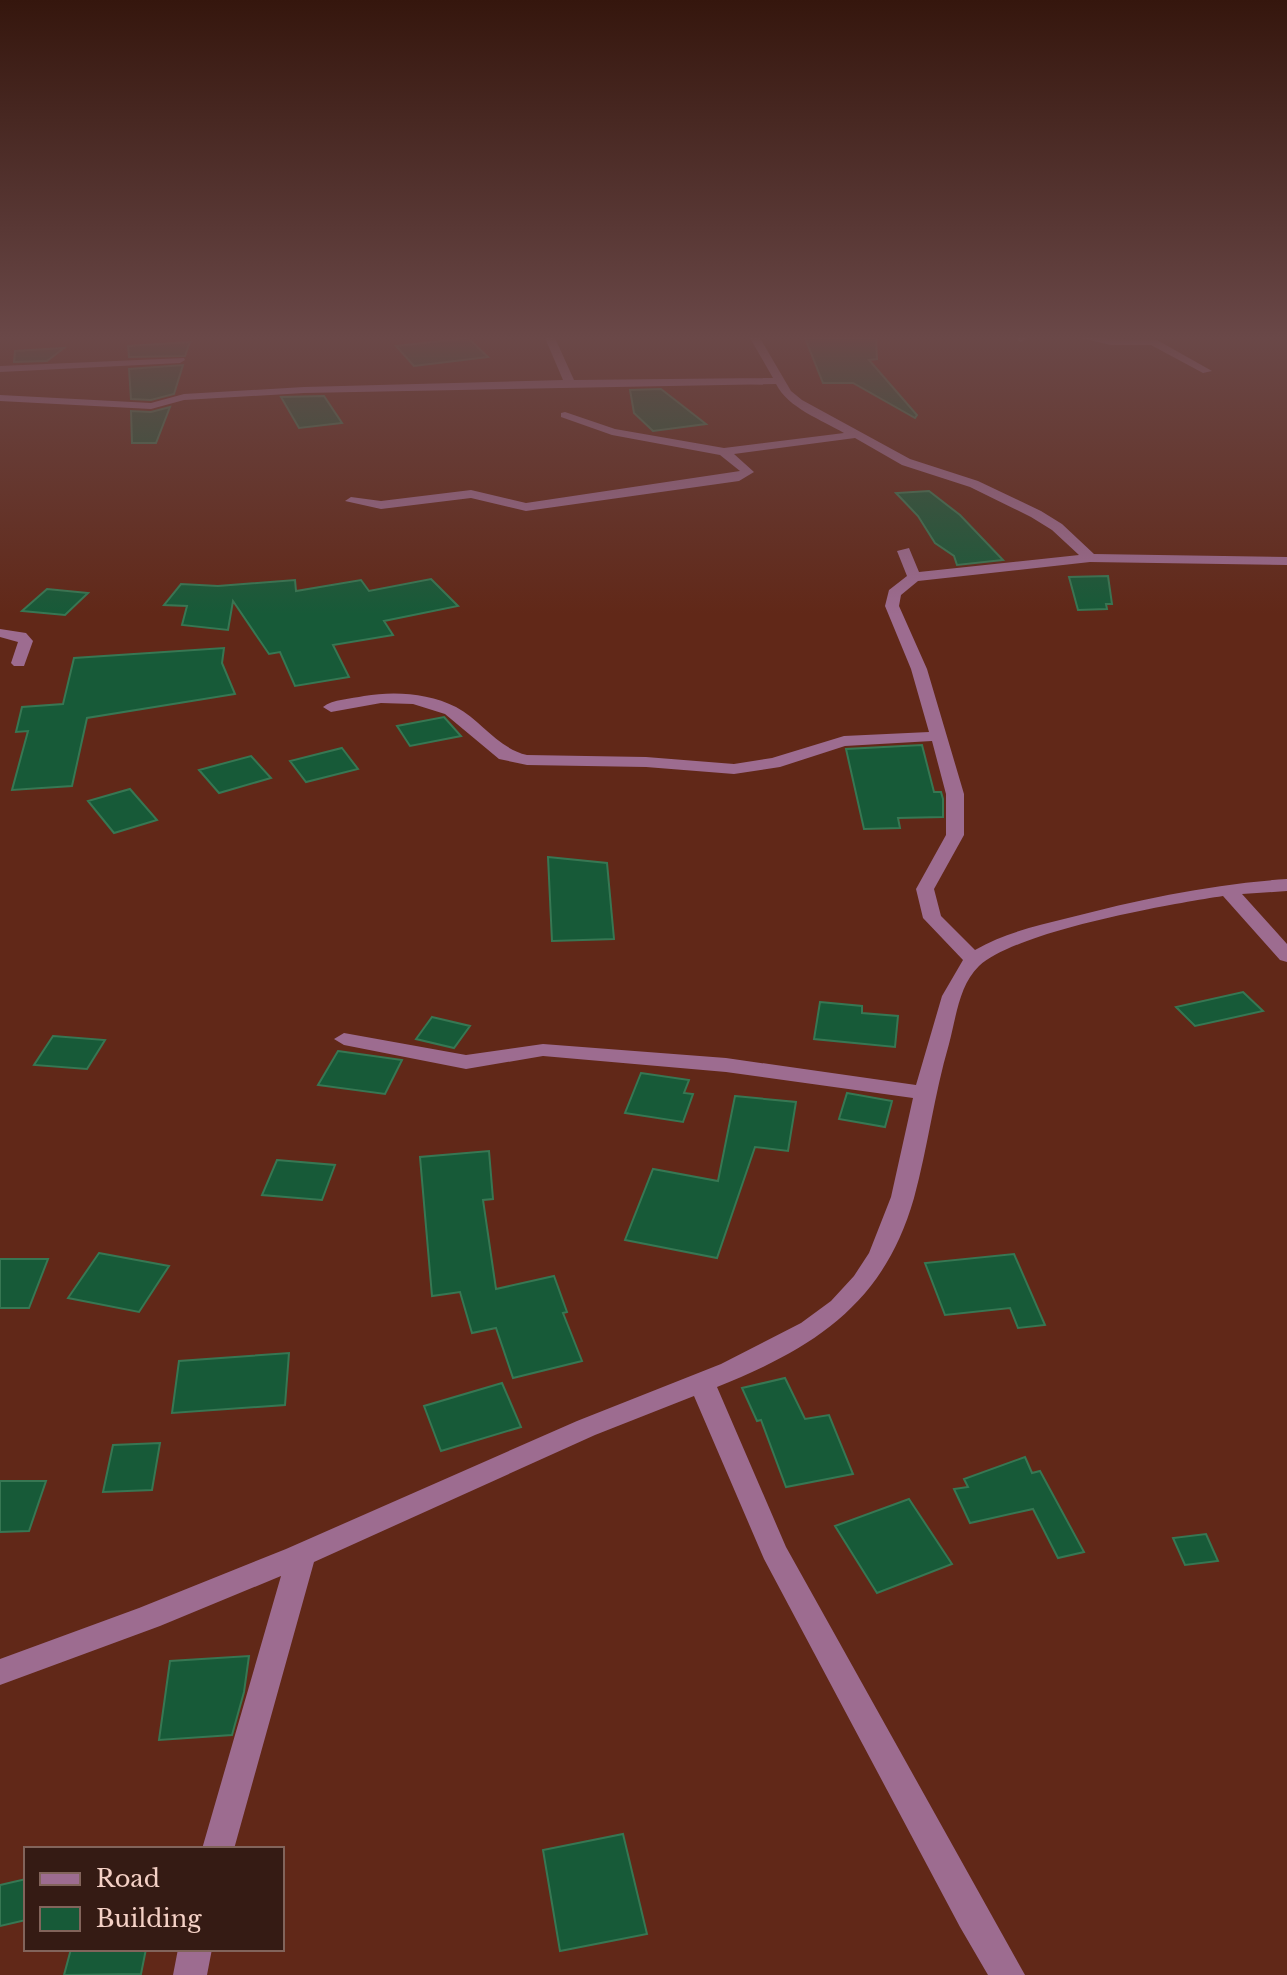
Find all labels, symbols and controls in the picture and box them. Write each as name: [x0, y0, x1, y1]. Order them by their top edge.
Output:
legend: [24, 1847, 284, 1951]
text: Road: [96, 1864, 160, 1893]
text: Building: [96, 1904, 202, 1933]

